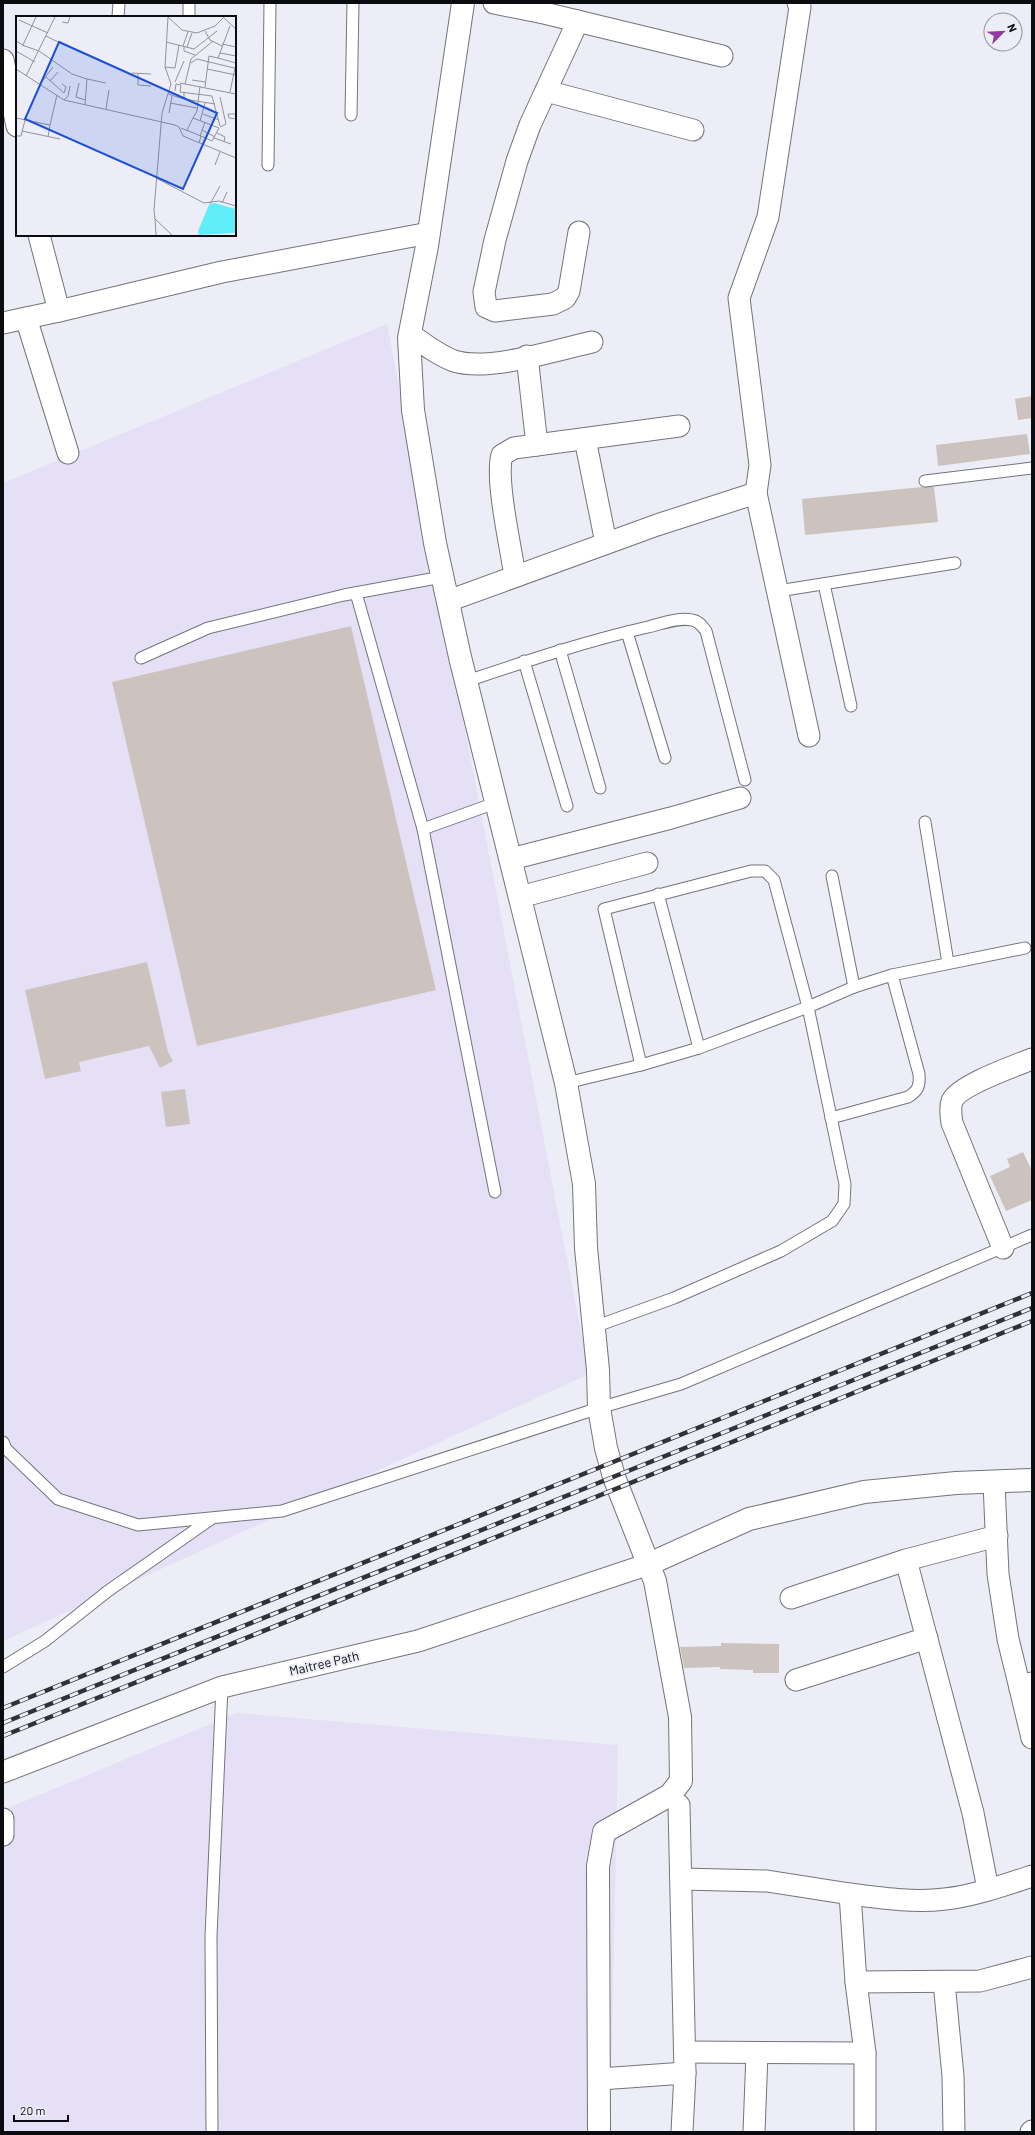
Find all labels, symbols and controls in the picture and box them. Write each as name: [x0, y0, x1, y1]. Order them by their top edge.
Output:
north arrow: [983, 12, 1023, 52]
inset map: [16, 16, 236, 236]
text: N: [1005, 22, 1020, 34]
street label: Maitree Path: [288, 1647, 360, 1679]
scale bar: [14, 2097, 68, 2123]
text: 20 m: [20, 2103, 46, 2117]

